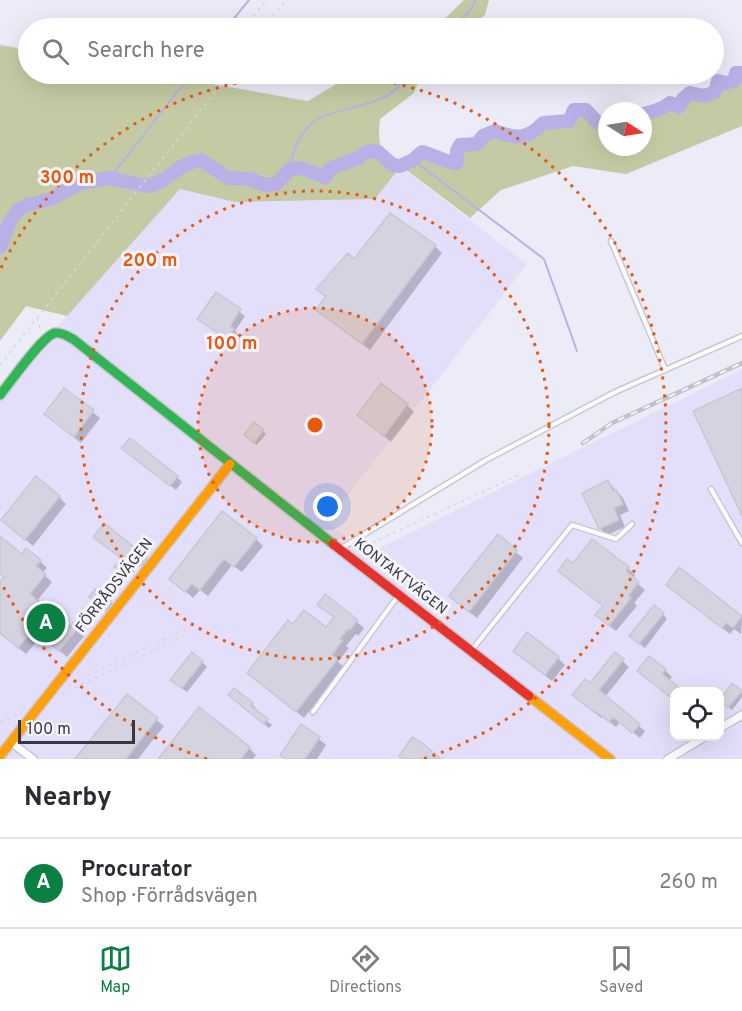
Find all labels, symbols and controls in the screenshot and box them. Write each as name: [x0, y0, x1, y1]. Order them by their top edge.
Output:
search box: [18, 18, 724, 84]
icon: search: [39, 35, 72, 68]
text: Search here: [87, 38, 205, 65]
north arrow: [598, 102, 652, 156]
text: 300 m: [40, 167, 94, 190]
text: 200 m: [122, 250, 178, 273]
text: 100 m: [206, 333, 258, 356]
centre of rings: [305, 415, 325, 435]
your location: [313, 492, 342, 521]
street label: FÖRRÅDSVÄGEN: [71, 534, 158, 637]
street label: KONTAKTVÄGEN: [349, 534, 451, 619]
pin: A: [26, 600, 66, 646]
map controls: [670, 687, 724, 741]
button: locate: [670, 687, 724, 741]
scale bar: [18, 717, 135, 744]
text: 100 m: [27, 720, 71, 740]
text: Nearby: [24, 782, 112, 815]
text: Procurator: [81, 857, 192, 884]
text: A: [36, 870, 51, 896]
text: 260 m: [659, 870, 718, 896]
text: Shop · Förrådsvägen: [81, 884, 258, 910]
tab: Map: [99, 942, 132, 998]
tab: Directions: [329, 942, 402, 998]
tab: Saved: [599, 942, 643, 998]

